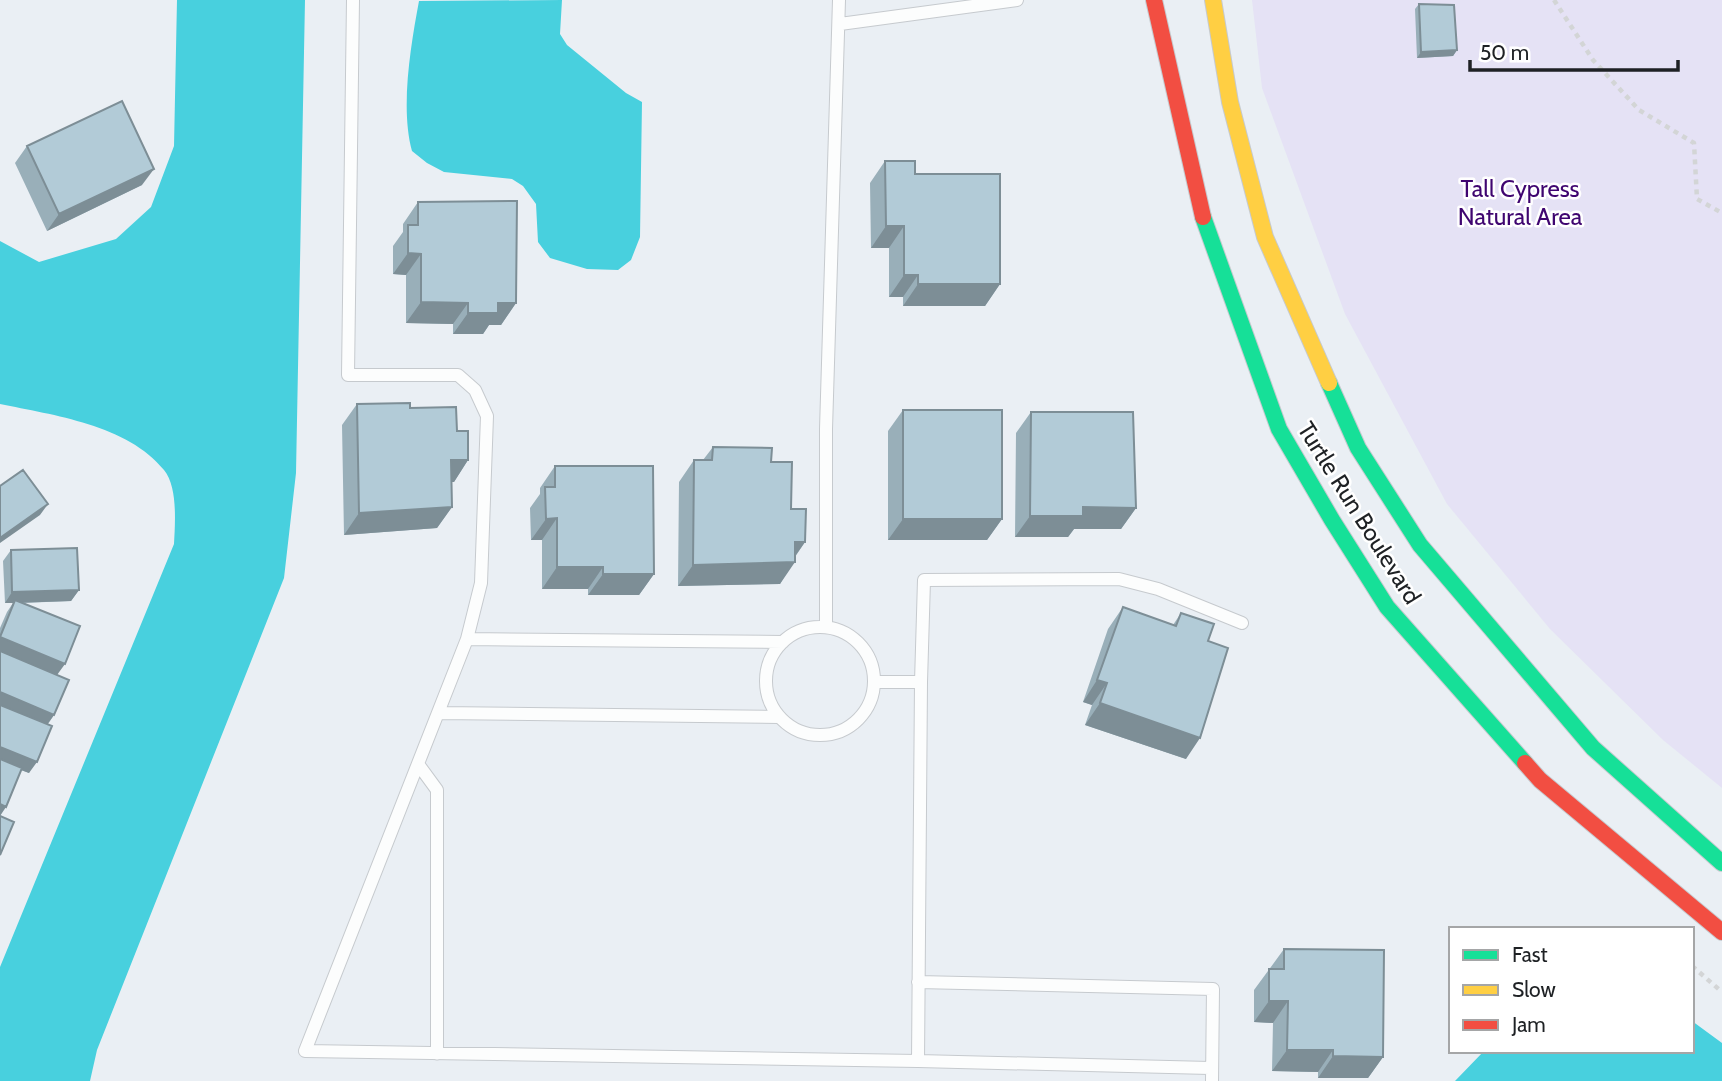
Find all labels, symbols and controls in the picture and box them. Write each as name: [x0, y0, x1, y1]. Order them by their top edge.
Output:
scale bar: [1470, 28, 1678, 72]
text: 50 m: [1480, 40, 1529, 65]
park label: Tall Cypress Natural Area: [1458, 174, 1583, 231]
street label: Turtle Run Boulevard: [1292, 416, 1427, 609]
legend: [1449, 927, 1694, 1053]
text: Fast: [1512, 942, 1548, 967]
text: Slow: [1512, 977, 1556, 1002]
text: Jam: [1511, 1012, 1546, 1037]

